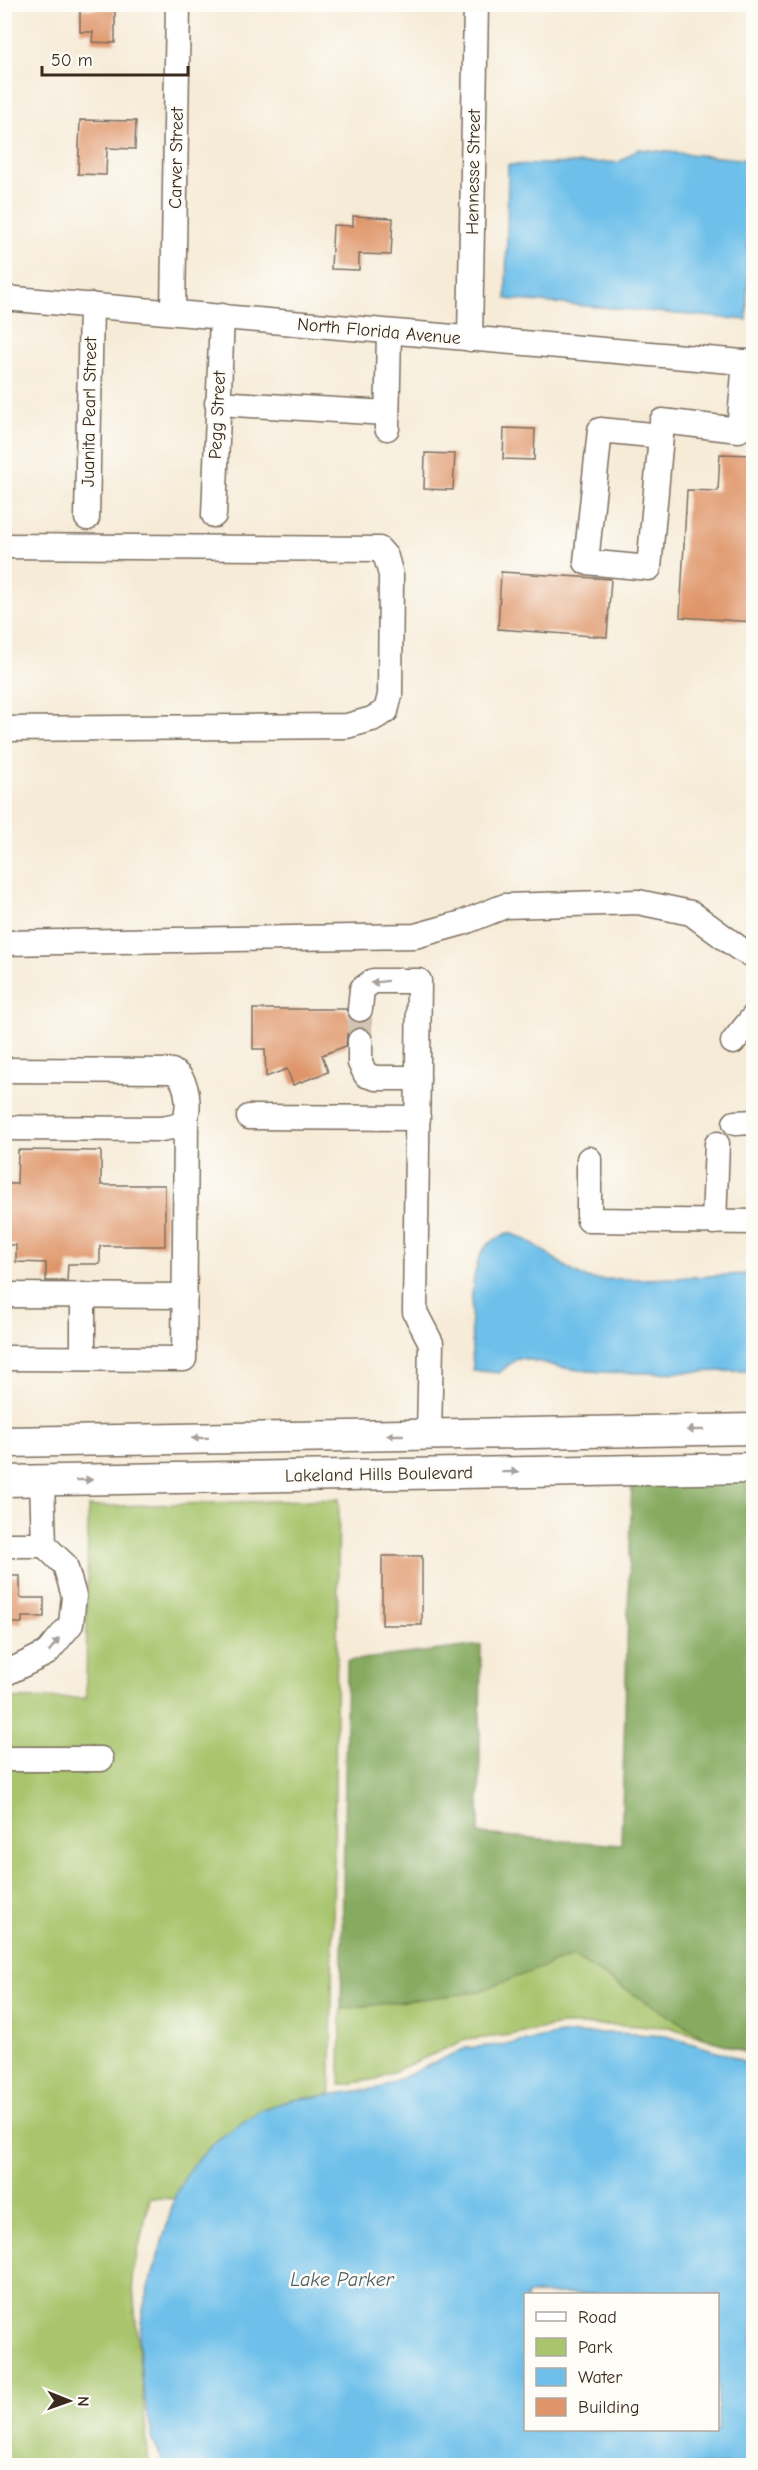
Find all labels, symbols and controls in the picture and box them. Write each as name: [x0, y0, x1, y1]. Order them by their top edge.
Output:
scale bar: [42, 39, 188, 77]
text: 50 m: [51, 50, 93, 71]
street label: Carver Street: [165, 106, 188, 209]
street label: Hennesse Street: [462, 108, 485, 235]
street label: North Florida Avenue: [296, 314, 462, 349]
street label: Juanita Pearl Street: [78, 336, 101, 487]
street label: Pegg Street: [205, 369, 230, 460]
one-way arrow: [369, 977, 388, 987]
one-way arrow: [686, 1425, 705, 1435]
one-way arrow: [386, 1430, 405, 1440]
one-way arrow: [191, 1433, 210, 1443]
street label: Lakeland Hills Boulevard: [285, 1462, 473, 1487]
one-way arrow: [500, 1468, 519, 1477]
one-way arrow: [74, 1476, 93, 1485]
one-way arrow: [48, 1637, 61, 1653]
water label: Lake Parker: [290, 2268, 395, 2291]
legend: [524, 2293, 719, 2431]
text: Road: [578, 2307, 617, 2328]
text: Park: [578, 2337, 613, 2358]
text: Water: [578, 2367, 623, 2388]
north arrow: [39, 2371, 99, 2431]
text: N: [74, 2396, 92, 2407]
text: Building: [578, 2397, 640, 2418]

